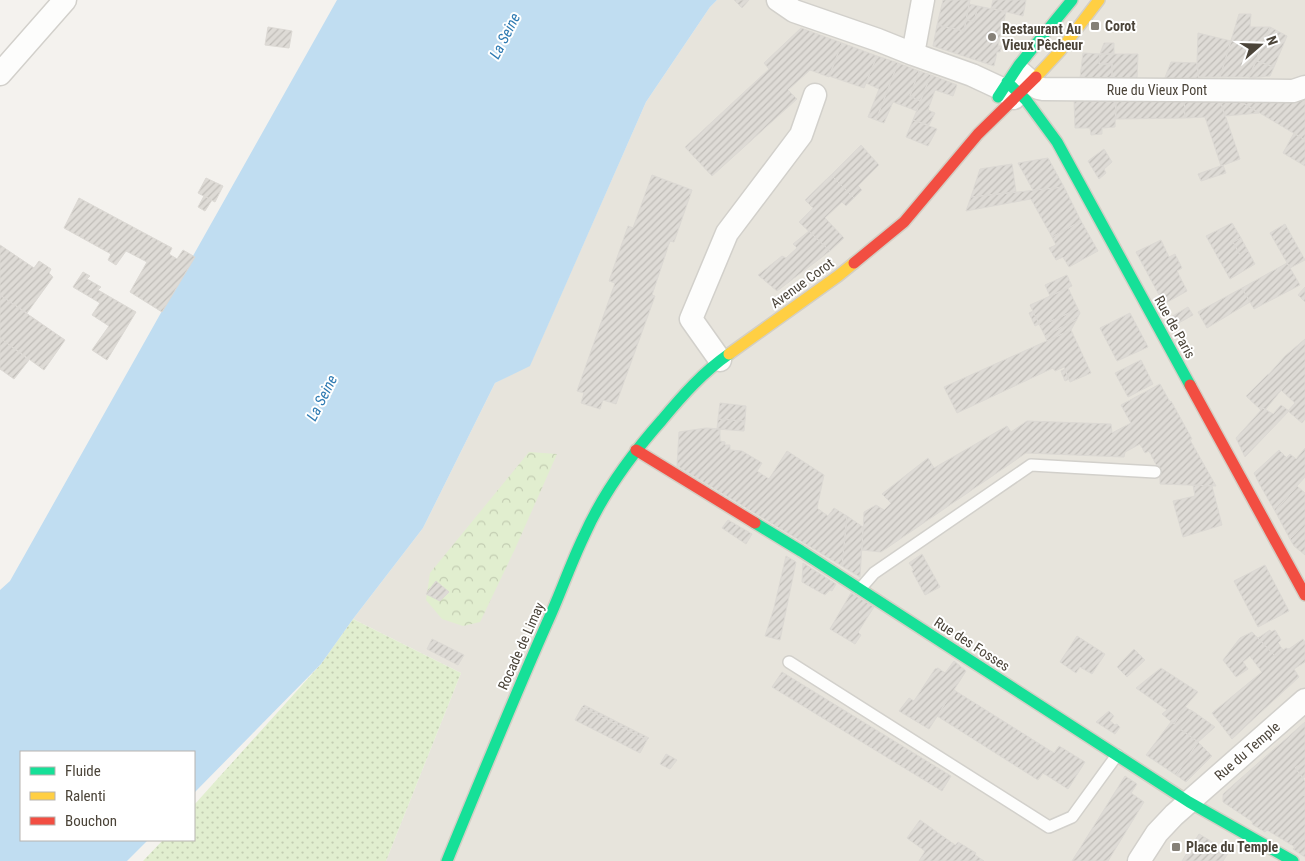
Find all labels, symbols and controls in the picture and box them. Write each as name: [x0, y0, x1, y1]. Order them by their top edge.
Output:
water label: La Seine: [486, 10, 524, 62]
place label: Corot: [1105, 18, 1136, 34]
marker: Corot: [1089, 20, 1101, 32]
north arrow: [1235, 20, 1285, 70]
place label: Restaurant Au Vieux Pêcheur: [1002, 21, 1083, 53]
marker: Restaurant Au Vieux Pêcheur: [986, 31, 998, 43]
text: N: [1263, 34, 1281, 47]
street label: Rue du Vieux Pont: [1107, 82, 1207, 98]
street label: Avenue Corot: [767, 255, 837, 311]
street label: Rue de Paris: [1151, 293, 1199, 361]
water label: La Seine: [303, 372, 341, 424]
street label: Rocade de Limay: [495, 600, 547, 692]
street label: Rue des Fosses: [931, 614, 1013, 674]
street label: Rue du Temple: [1211, 718, 1283, 784]
legend: [20, 751, 195, 841]
text: Fluide: [65, 762, 101, 780]
text: Ralenti: [65, 787, 106, 805]
text: Bouchon: [65, 812, 117, 830]
place label: Place du Temple: [1186, 839, 1279, 855]
marker: Place du Temple: [1170, 841, 1182, 853]

